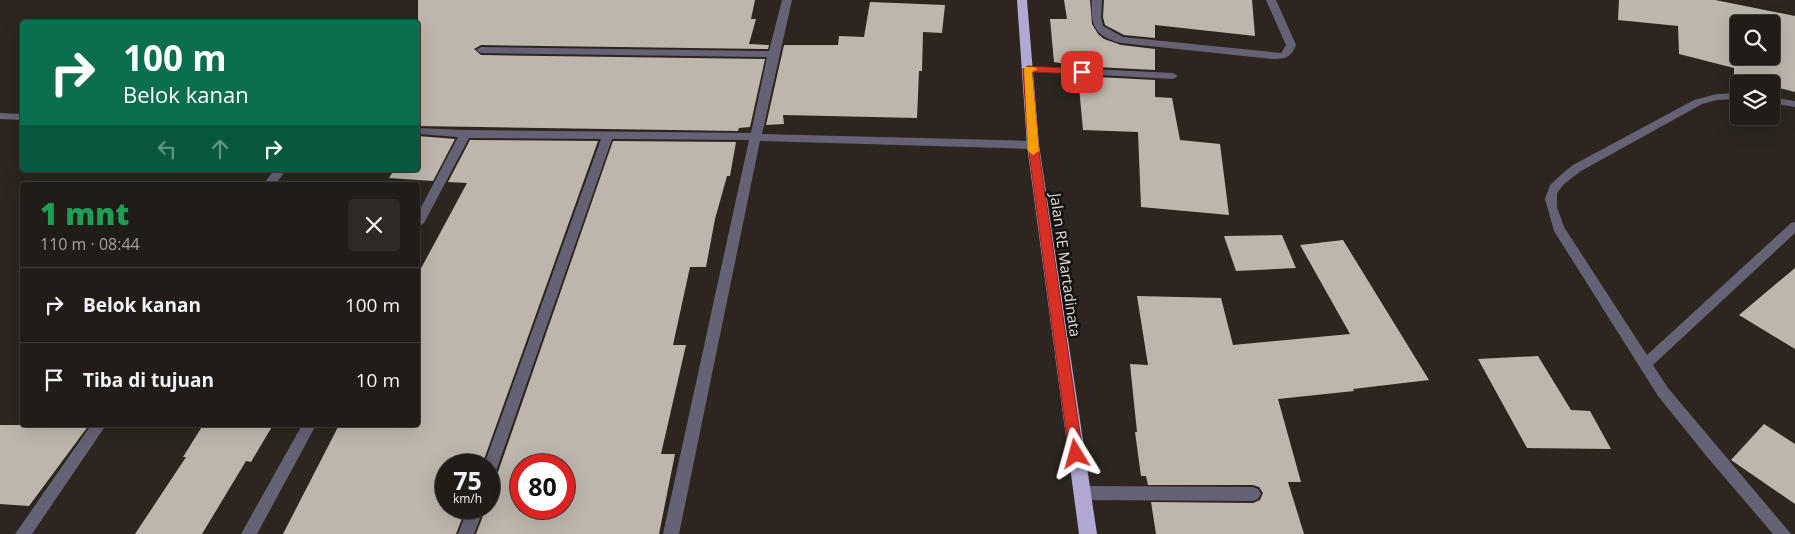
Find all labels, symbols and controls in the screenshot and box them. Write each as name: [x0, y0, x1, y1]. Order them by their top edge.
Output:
map controls: [1730, 15, 1780, 125]
button: search: [1730, 15, 1780, 65]
text: 100 m: [123, 34, 227, 81]
icon: right: [40, 40, 105, 105]
pin: [1061, 51, 1103, 93]
icon: arrive: [1068, 58, 1096, 86]
button: layers: [1730, 75, 1780, 125]
text: Belok kanan: [123, 79, 249, 109]
icon: left: [153, 135, 181, 163]
icon: ahead: [206, 135, 234, 163]
icon: right: [259, 135, 287, 163]
street label: Jalan RE Martadinata: [1046, 190, 1086, 338]
text: 1 mnt: [40, 193, 129, 234]
button: close: [348, 199, 400, 251]
text: 110 m · 08:44: [40, 233, 140, 255]
icon: right: [40, 291, 68, 319]
text: Belok kanan: [83, 292, 201, 318]
text: 100 m: [345, 292, 400, 318]
icon: arrive: [40, 366, 68, 394]
text: Tiba di tujuan: [83, 367, 214, 393]
text: 10 m: [356, 367, 400, 393]
position arrow: [1049, 427, 1101, 479]
speed limit sign: 80: [510, 454, 575, 519]
text: 75: [453, 463, 482, 497]
text: km/h: [453, 490, 482, 507]

